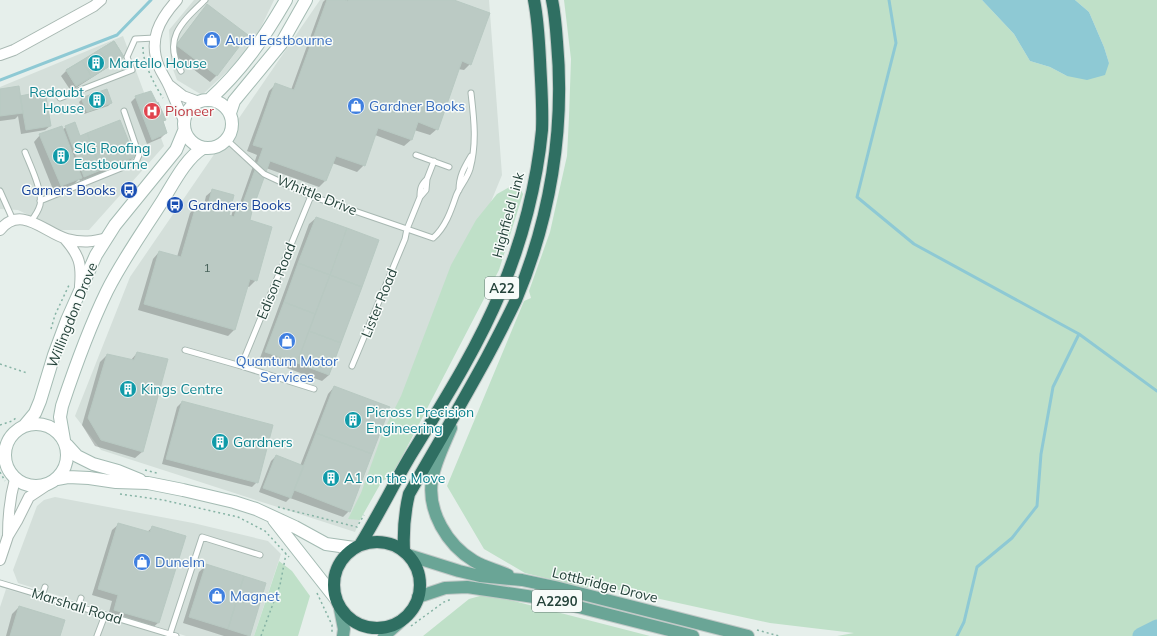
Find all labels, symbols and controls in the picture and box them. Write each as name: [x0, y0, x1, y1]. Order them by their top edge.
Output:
shop icon: Audi Eastbourne: [202, 30, 222, 50]
place label: Audi Eastbourne: [225, 31, 332, 49]
building icon: Martello House: [86, 53, 106, 73]
place label: Martello House: [109, 54, 207, 72]
place label: Redoubt House: [29, 83, 84, 117]
building icon: Redoubt House: [87, 90, 107, 110]
shop icon: Gardner Books: [346, 96, 366, 116]
place label: Gardner Books: [369, 97, 465, 115]
hospital icon: Pioneer: [142, 101, 162, 121]
place label: Pioneer: [165, 102, 215, 120]
place label: SIG Roofing Eastbourne: [74, 139, 150, 173]
building icon: SIG Roofing Eastbourne: [51, 146, 71, 166]
street label: Highfield Link: [488, 169, 528, 260]
street label: Whittle Drive: [274, 171, 360, 219]
bus stop icon: Garners Books: [119, 180, 139, 200]
place label: Garners Books: [21, 181, 116, 199]
bus stop icon: Gardners Books: [165, 195, 185, 215]
place label: Gardners Books: [188, 196, 291, 214]
street label: Edison Road: [252, 240, 300, 322]
street label: Willingdon Drove: [43, 260, 101, 370]
house number: 1: [203, 260, 211, 275]
street label: Lister Road: [357, 266, 401, 340]
road number: A22: [485, 277, 519, 299]
shop icon: Quantum Motor Services: [277, 331, 297, 351]
place label: Quantum Motor Services: [236, 352, 339, 386]
building icon: Kings Centre: [118, 379, 138, 399]
place label: Kings Centre: [141, 380, 223, 398]
place label: Picross Precision Engineering: [366, 403, 474, 437]
building icon: Picross Precision Engineering: [343, 410, 363, 430]
building icon: Gardners: [210, 432, 230, 452]
place label: Gardners: [233, 433, 293, 451]
building icon: A1 on the Move: [321, 468, 341, 488]
place label: A1 on the Move: [344, 469, 445, 487]
shop icon: Dunelm: [132, 552, 152, 572]
place label: Dunelm: [155, 553, 205, 571]
street label: Lottbridge Drove: [550, 563, 660, 607]
street label: Marshall Road: [30, 584, 124, 628]
shop icon: Magnet: [207, 586, 227, 606]
place label: Magnet: [230, 587, 280, 605]
road number: A2290: [532, 590, 582, 612]

